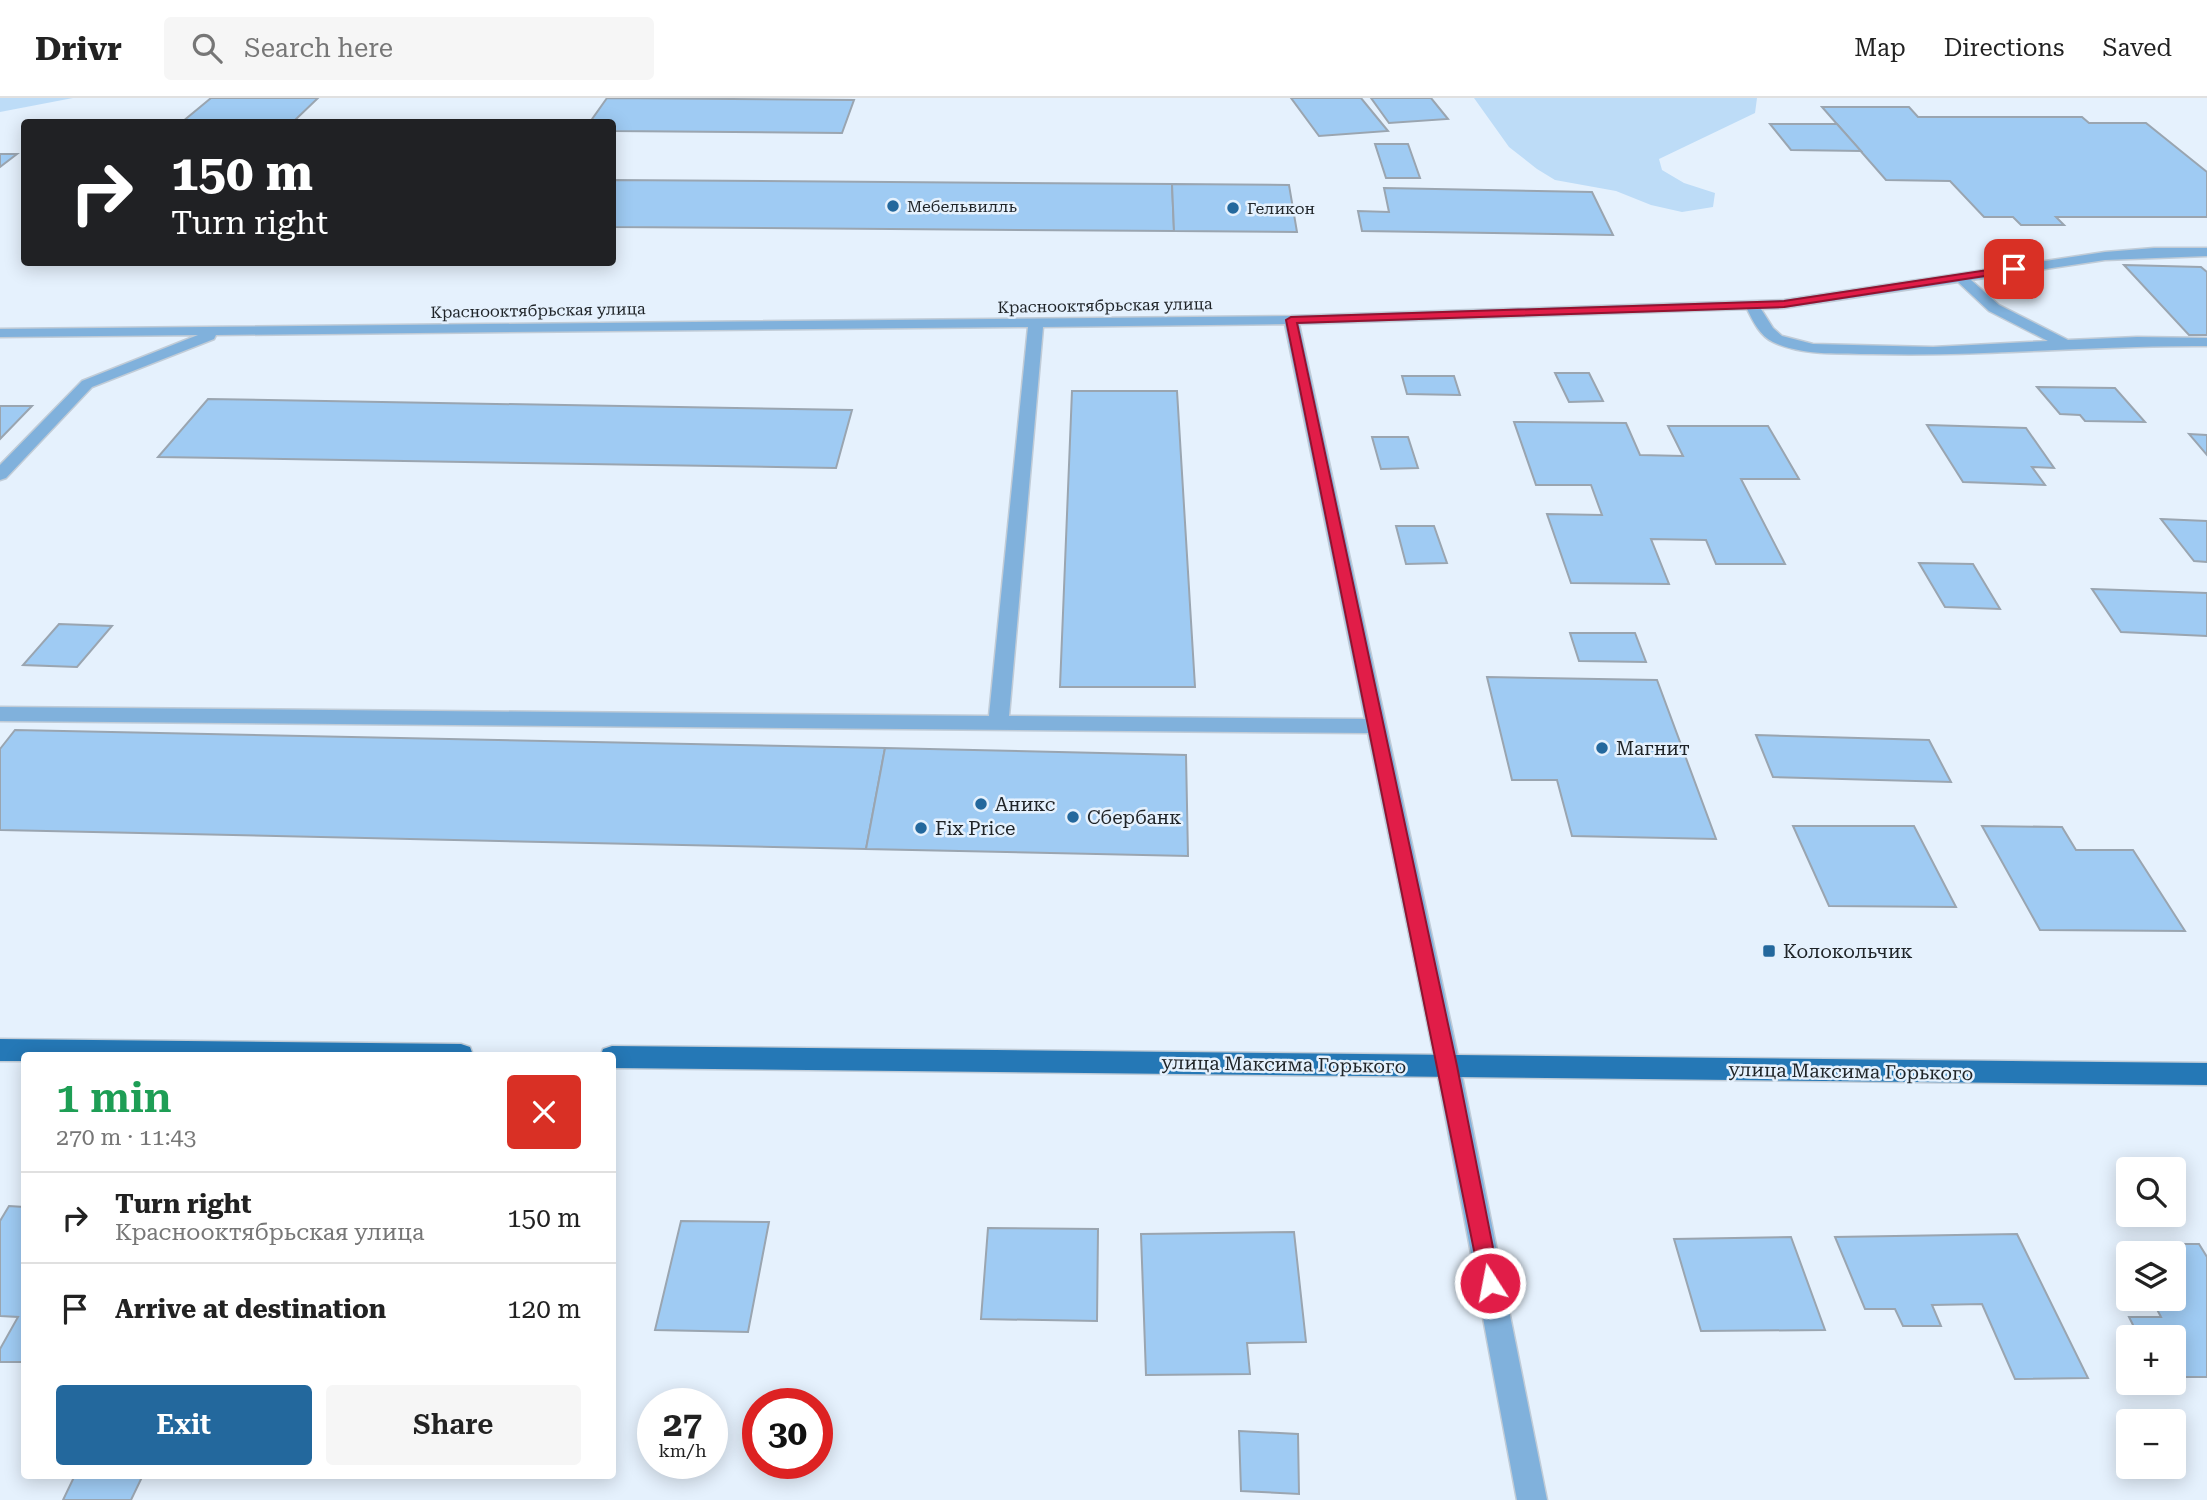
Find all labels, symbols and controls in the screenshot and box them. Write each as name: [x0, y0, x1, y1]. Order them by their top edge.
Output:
search box: [164, 17, 654, 80]
text: Drivr: [35, 29, 122, 68]
icon: search: [188, 29, 226, 67]
text: Search here: [244, 33, 393, 63]
text: Map: [1854, 34, 1906, 62]
text: Directions: [1944, 34, 2064, 62]
text: Saved: [2102, 34, 2172, 62]
text: 150 m: [171, 145, 313, 202]
icon: right: [56, 147, 147, 238]
place label: Мебельвилль: [907, 197, 1017, 216]
marker: Мебельвилль: [885, 198, 901, 214]
place label: Геликон: [1247, 199, 1315, 218]
marker: Геликон: [1225, 200, 1241, 216]
text: Turn right: [171, 204, 328, 242]
pin: [1984, 239, 2044, 299]
icon: arrive: [1995, 250, 2033, 288]
street label: Краснооктябрьская улица: [997, 294, 1213, 317]
street label: Краснооктябрьская улица: [430, 299, 646, 322]
place label: Магнит: [1616, 737, 1690, 760]
marker: Магнит: [1594, 740, 1610, 756]
place label: Аникс: [995, 793, 1055, 816]
marker: Аникс: [973, 796, 989, 812]
place label: Сбербанк: [1087, 806, 1181, 829]
marker: Сбербанк: [1065, 809, 1081, 825]
place label: Fix Price: [935, 817, 1015, 840]
marker: Fix Price: [913, 820, 929, 836]
place label: Колокольчик: [1783, 940, 1913, 963]
marker: Колокольчик: [1761, 943, 1777, 959]
street label: улица Максима Горького: [1161, 1051, 1407, 1078]
street label: улица Максима Горького: [1728, 1058, 1974, 1085]
text: 1 min: [56, 1073, 172, 1122]
button: close: [507, 1075, 581, 1149]
text: 270 m · 11:43: [56, 1124, 196, 1151]
map controls: [2116, 1157, 2186, 1479]
button: search: [2116, 1157, 2186, 1227]
text: Turn right: [115, 1189, 251, 1219]
icon: right: [56, 1199, 94, 1237]
text: 150 m: [507, 1203, 581, 1233]
text: Краснооктябрьская улица: [115, 1219, 424, 1246]
button: layers: [2116, 1241, 2186, 1311]
position arrow: [1453, 1246, 1527, 1320]
icon: arrive: [56, 1290, 94, 1328]
text: Arrive at destination: [115, 1294, 386, 1324]
text: 120 m: [507, 1294, 581, 1324]
button: +: [2116, 1325, 2186, 1395]
button: Exit: [56, 1385, 312, 1465]
button: Share: [326, 1385, 581, 1465]
speed limit sign: 30: [742, 1388, 833, 1479]
text: 27: [663, 1404, 702, 1445]
button: −: [2116, 1409, 2186, 1479]
text: km/h: [658, 1440, 707, 1461]

